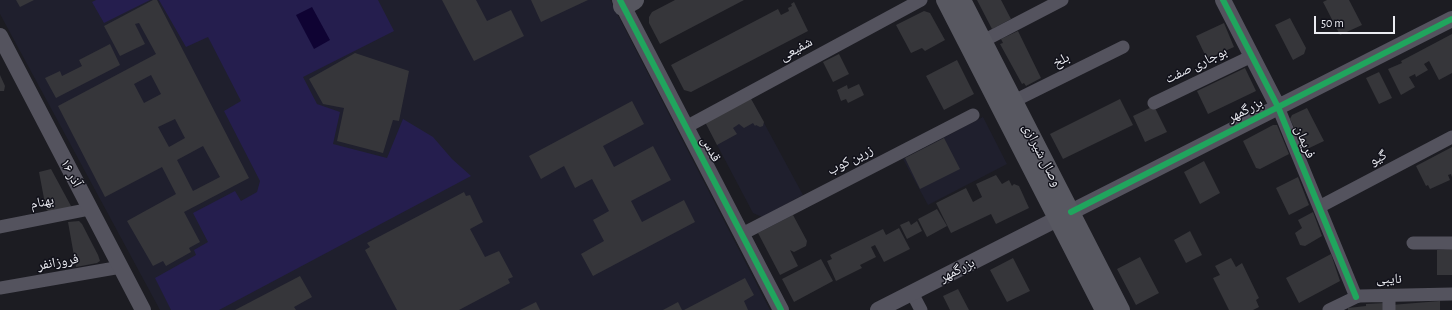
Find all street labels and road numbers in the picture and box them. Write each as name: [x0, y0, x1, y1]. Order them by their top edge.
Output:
street label: شفیعی: [777, 33, 815, 65]
street label: بوجاری صفت: [1162, 43, 1230, 87]
street label: بلخ: [1050, 49, 1072, 71]
street label: بزرگمهر: [1224, 94, 1266, 126]
street label: وصال شیرازی: [1019, 120, 1065, 190]
street label: فریمان: [1291, 123, 1319, 161]
street label: قدس: [697, 133, 725, 165]
street label: زرین کوب: [824, 141, 876, 179]
street label: گیو: [1366, 146, 1390, 170]
street label: ۱۶ آذر: [57, 156, 85, 190]
street label: بهنام: [29, 191, 55, 213]
street label: فروزانفر: [36, 250, 80, 274]
street label: بزرگمهر: [936, 254, 978, 286]
street label: نایبی: [1376, 271, 1402, 287]

